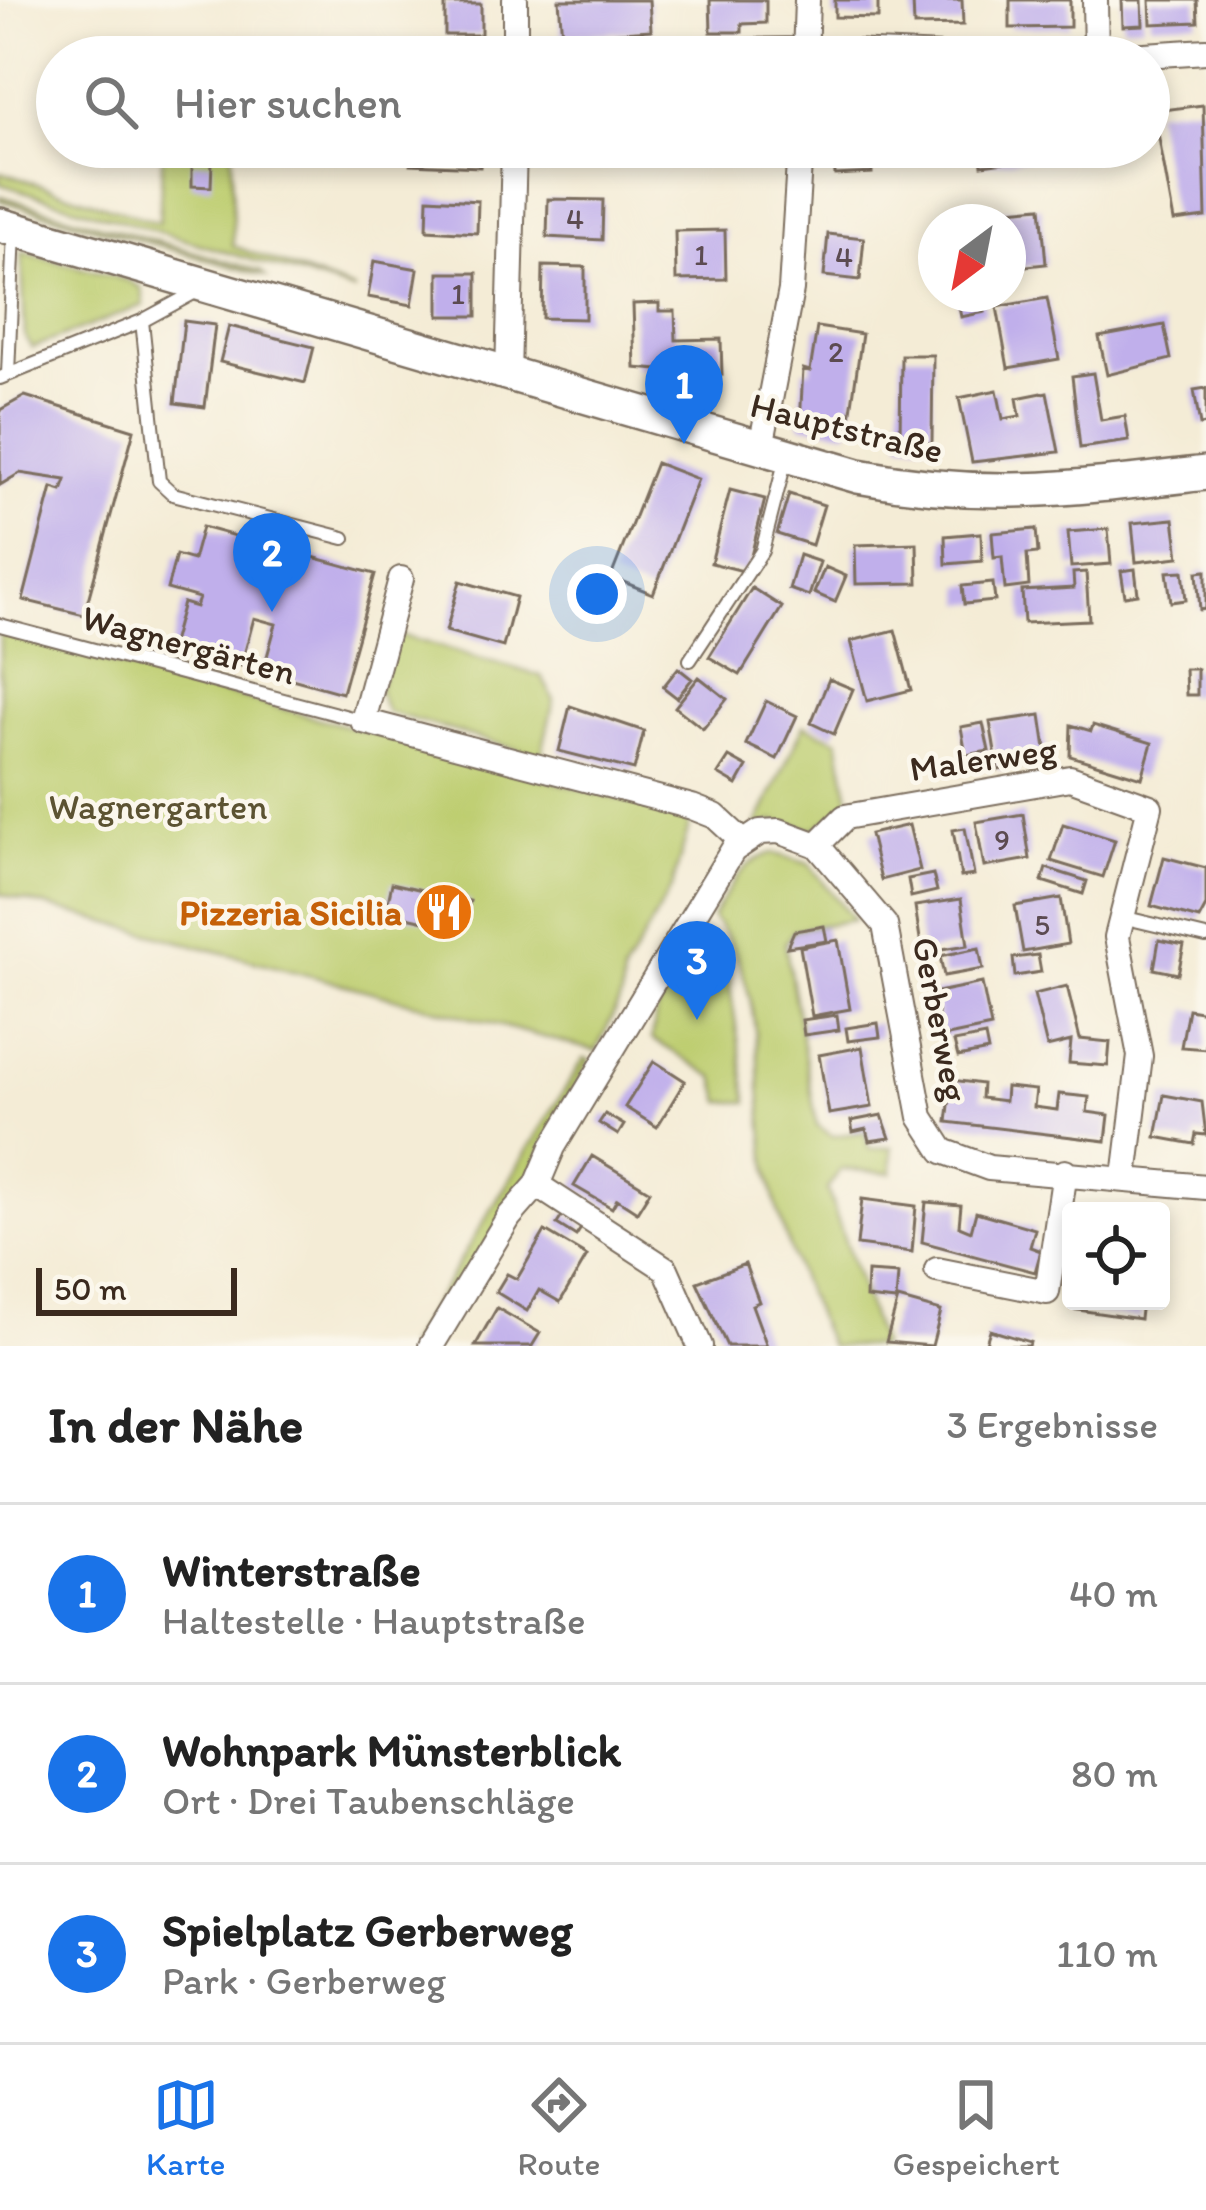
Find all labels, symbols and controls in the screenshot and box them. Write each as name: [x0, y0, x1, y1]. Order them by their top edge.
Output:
search box: [36, 36, 1170, 168]
icon: search: [78, 69, 144, 135]
text: Hier suchen: [174, 75, 402, 129]
house number: 4: [566, 200, 584, 237]
north arrow: [918, 204, 1026, 312]
house number: 1: [694, 236, 708, 273]
house number: 4: [835, 238, 853, 275]
house number: 1: [451, 275, 465, 312]
house number: 2: [828, 333, 844, 370]
pin: 1: [645, 345, 723, 444]
street label: Hauptstraße: [746, 383, 948, 472]
pin: 2: [233, 513, 311, 612]
your location: [567, 564, 627, 624]
street label: Wagnergärten: [77, 595, 300, 694]
street label: Malerweg: [907, 727, 1060, 790]
park label: Wagnergarten: [48, 785, 268, 828]
house number: 9: [994, 821, 1010, 858]
restaurant icon: Pizzeria Sicilia: [413, 881, 475, 943]
place label: Pizzeria Sicilia: [179, 891, 402, 934]
house number: 5: [1034, 906, 1050, 943]
pin: 3: [658, 921, 736, 1020]
street label: Gerberweg: [904, 933, 978, 1106]
map controls: [1062, 1202, 1170, 1310]
button: locate: [1062, 1202, 1170, 1310]
scale bar: [36, 1262, 237, 1315]
text: 50 m: [54, 1269, 127, 1308]
text: In der Nähe: [48, 1394, 303, 1455]
text: 3 Ergebnisse: [947, 1401, 1158, 1448]
text: Winterstraße: [162, 1543, 421, 1597]
text: 1: [78, 1570, 96, 1617]
text: 40 m: [1069, 1570, 1158, 1617]
text: Haltestelle · Hauptstraße: [162, 1597, 586, 1644]
text: Wohnpark Münsterblick: [162, 1723, 621, 1777]
text: 2: [77, 1750, 97, 1797]
text: 80 m: [1071, 1750, 1158, 1797]
text: Ort · Drei Taubenschläge: [162, 1777, 575, 1824]
text: Spielplatz Gerberweg: [162, 1903, 573, 1957]
text: 3: [76, 1930, 98, 1977]
text: 110 m: [1056, 1930, 1158, 1977]
text: Park · Gerberweg: [162, 1957, 446, 2004]
tab: Karte: [146, 2072, 225, 2183]
tab: Route: [518, 2072, 601, 2183]
tab: Gespeichert: [893, 2072, 1060, 2183]

